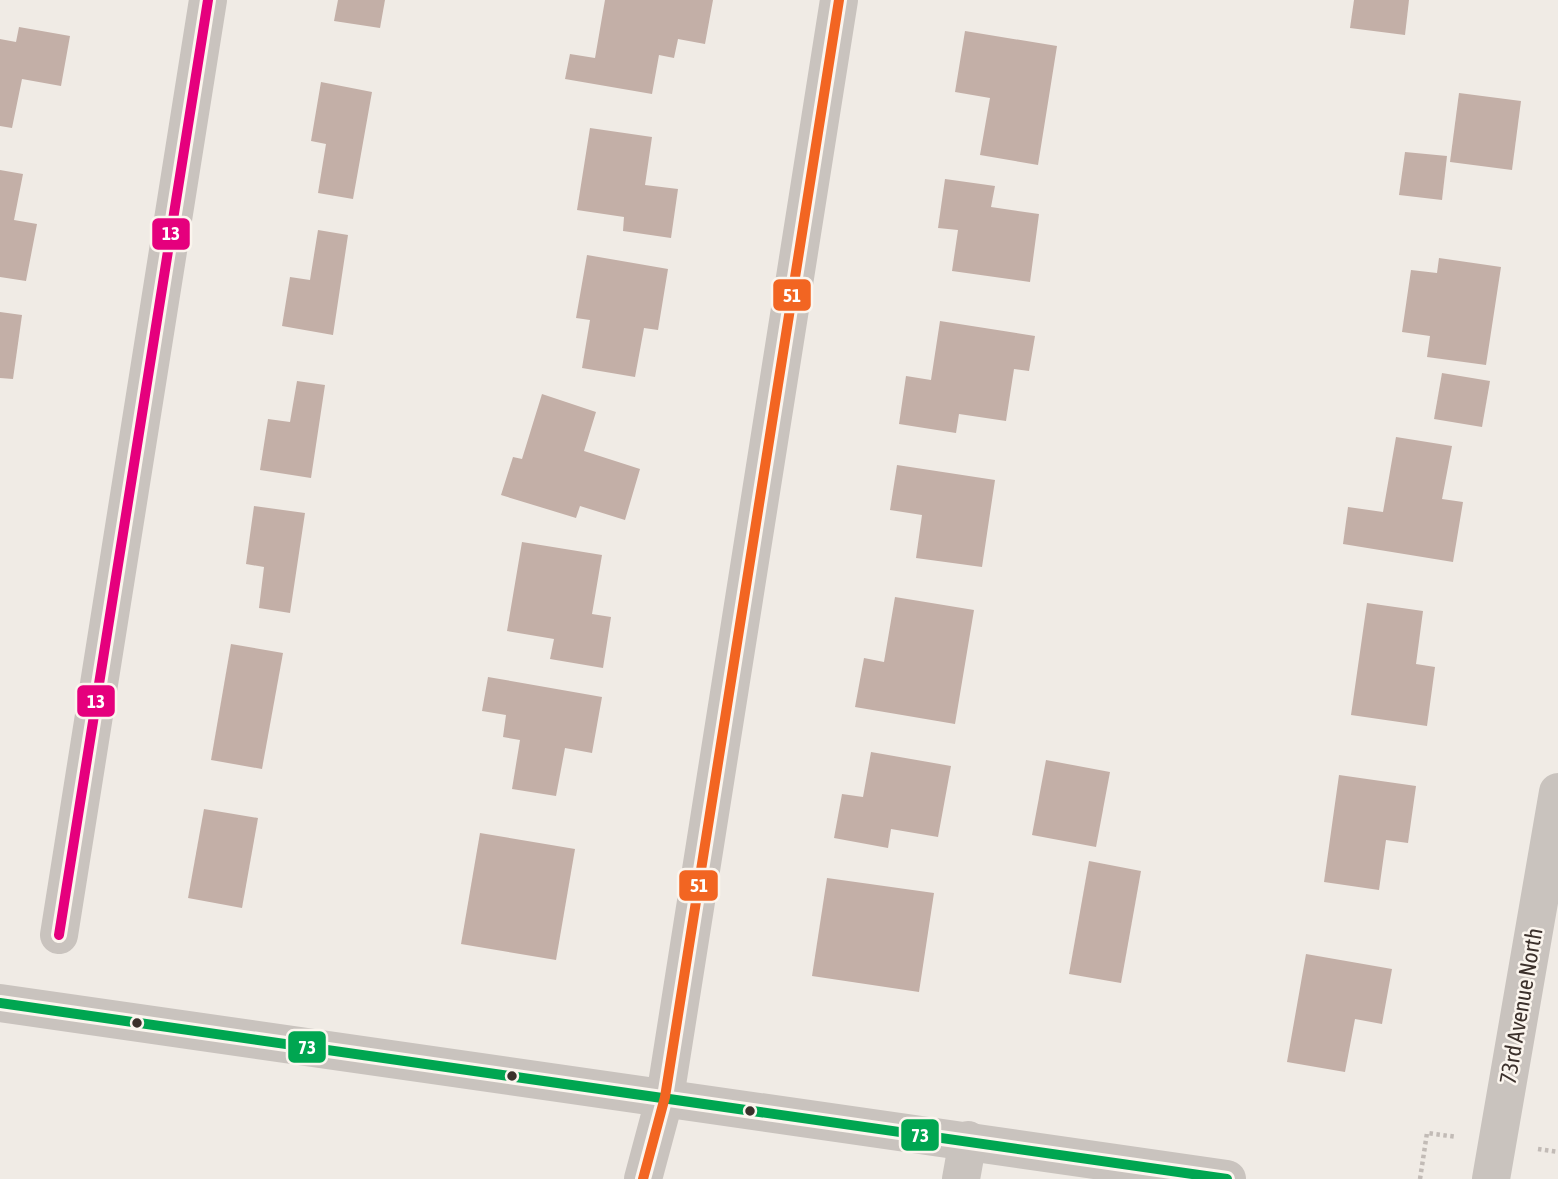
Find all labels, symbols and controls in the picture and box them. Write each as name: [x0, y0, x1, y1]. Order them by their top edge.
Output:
line badge: 13: [151, 217, 191, 251]
text: 13: [162, 222, 180, 244]
line badge: 51: [772, 278, 812, 312]
text: 51: [783, 284, 801, 306]
line badge: 13: [76, 684, 116, 718]
text: 13: [87, 690, 105, 712]
line badge: 51: [678, 869, 719, 902]
text: 51: [690, 874, 708, 896]
street label: 73rd Avenue North: [1494, 926, 1548, 1086]
unlabelled marker: [130, 1016, 144, 1030]
line badge: 73: [287, 1030, 327, 1064]
text: 73: [298, 1036, 316, 1058]
unlabelled marker: [505, 1069, 519, 1083]
unlabelled marker: [743, 1104, 757, 1118]
line badge: 73: [900, 1118, 940, 1152]
text: 73: [911, 1124, 929, 1146]

